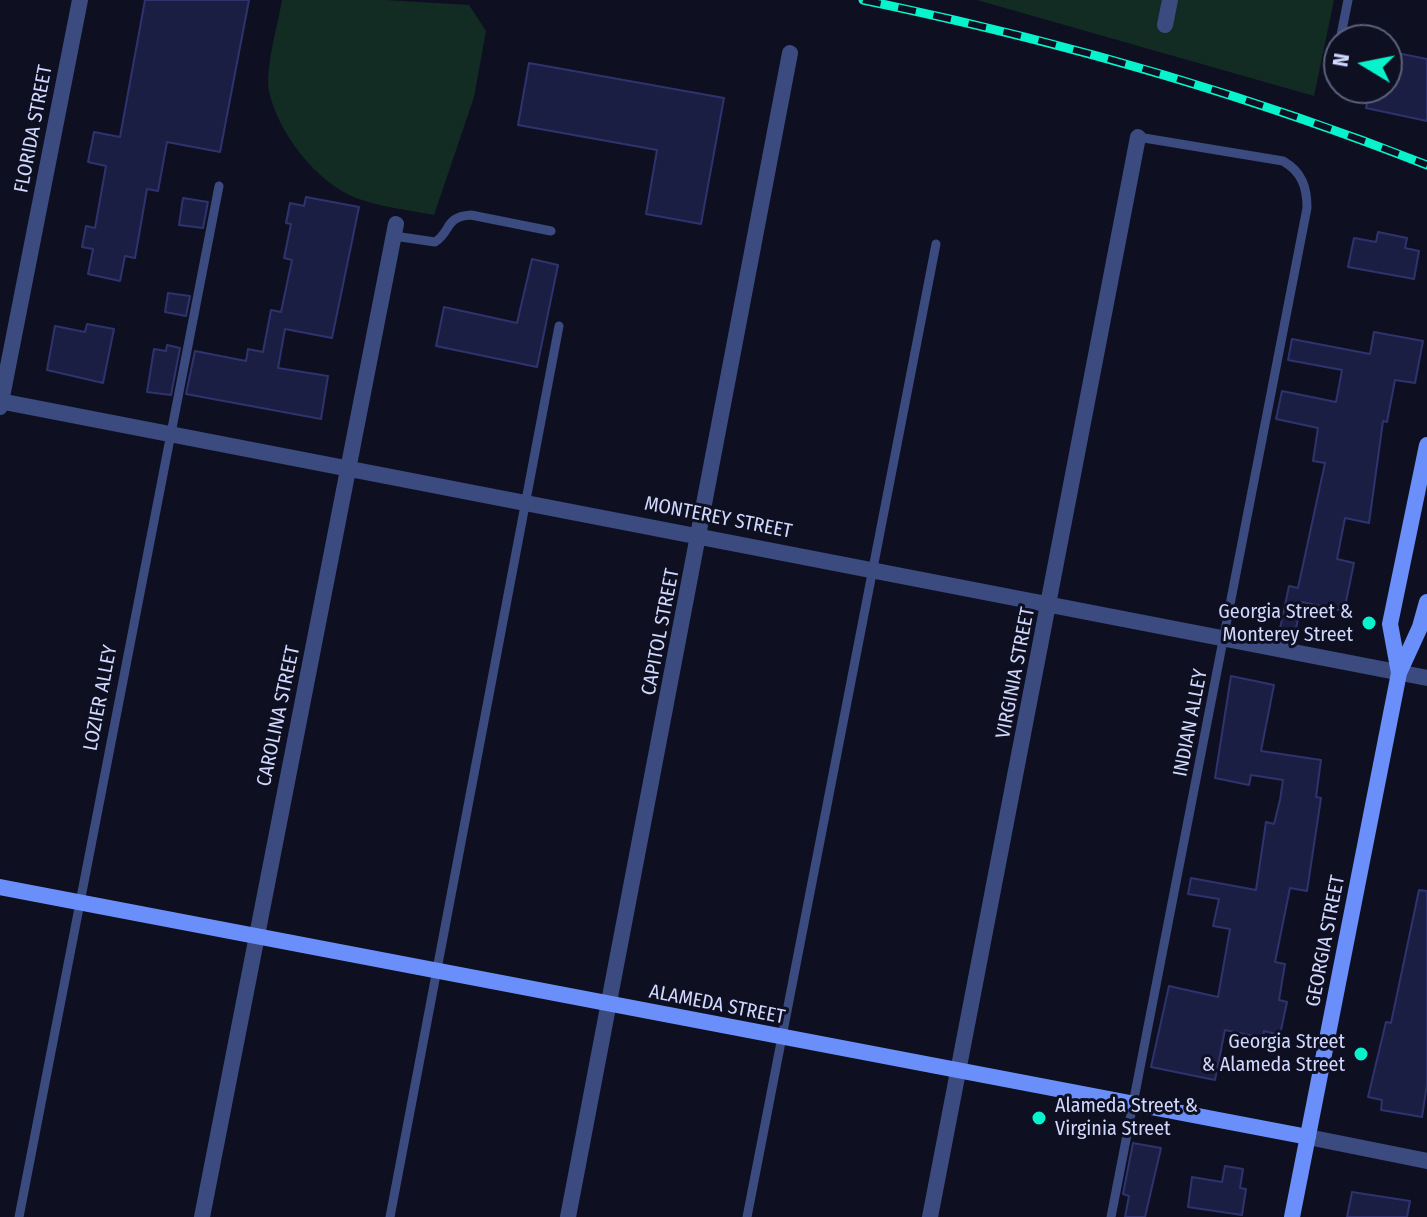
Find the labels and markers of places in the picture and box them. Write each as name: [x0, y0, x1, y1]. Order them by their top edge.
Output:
place label: Georgia Street & Monterey Street: [1218, 600, 1353, 647]
marker: Georgia Street & Monterey Street: [1360, 614, 1378, 632]
place label: Georgia Street & Alameda Street: [1202, 1030, 1345, 1077]
marker: Georgia Street & Alameda Street: [1352, 1045, 1370, 1063]
place label: Alameda Street & Virginia Street: [1055, 1094, 1198, 1141]
marker: Alameda Street & Virginia Street: [1030, 1109, 1048, 1127]

